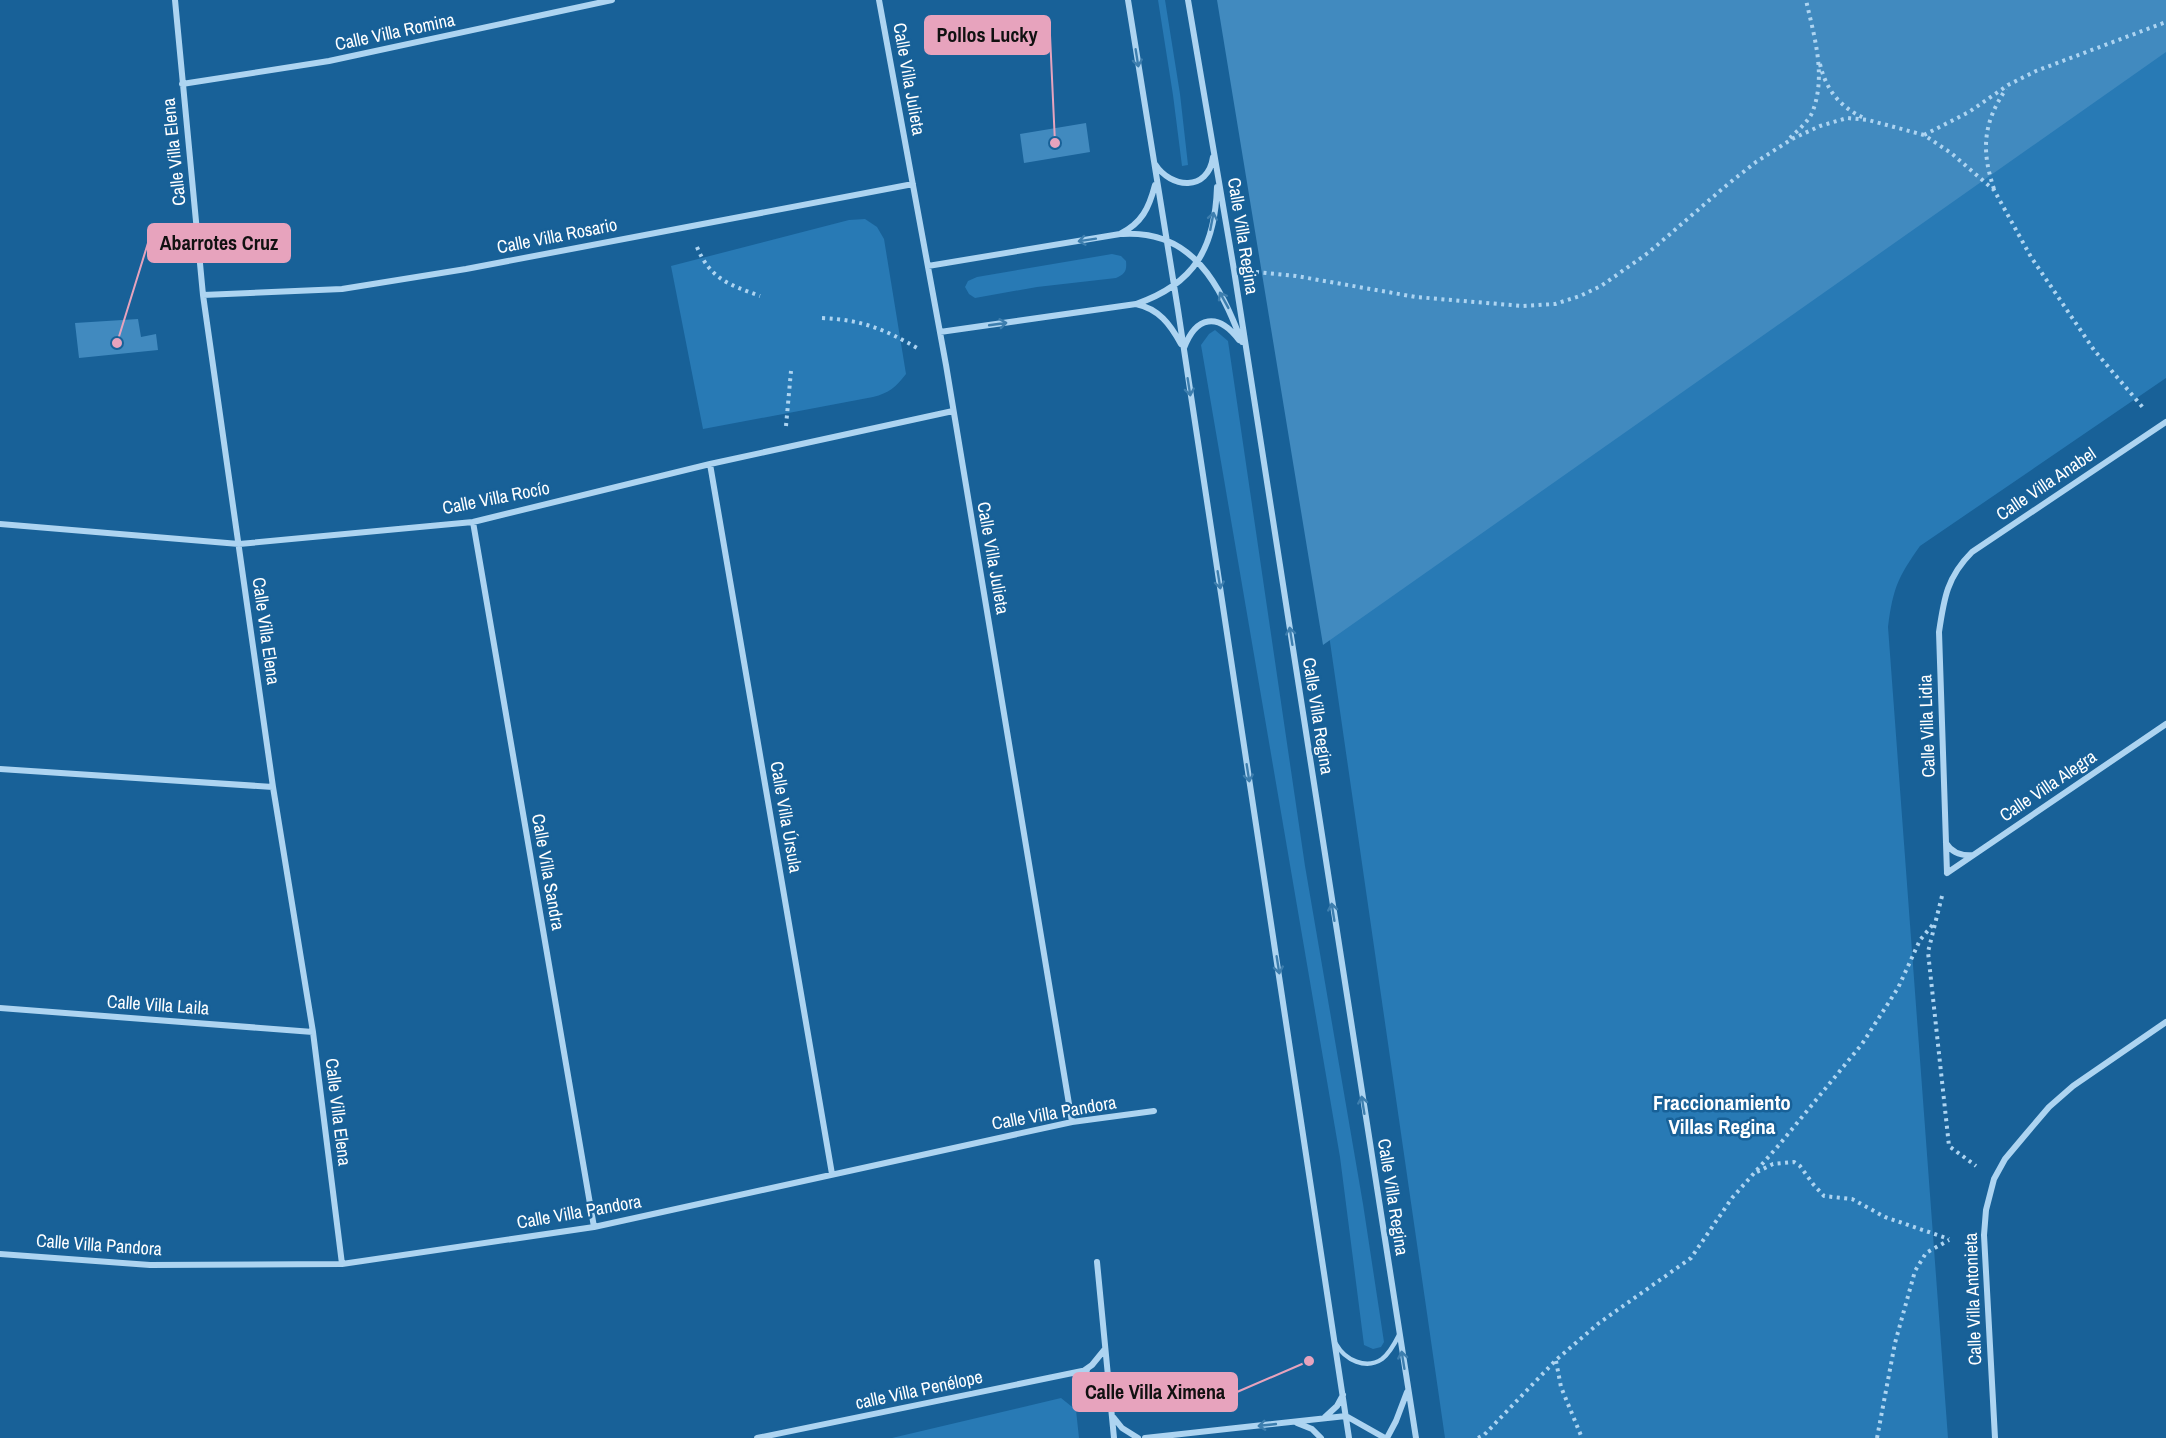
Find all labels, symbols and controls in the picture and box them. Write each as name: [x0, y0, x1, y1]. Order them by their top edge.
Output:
street label: Calle Villa Romina: [333, 7, 457, 56]
callout: Pollos Lucky: [925, 16, 1050, 54]
street label: Calle Villa Julieta: [887, 21, 932, 137]
text: Pollos Lucky: [936, 21, 1038, 48]
one-way arrow: [1131, 47, 1142, 67]
street label: Calle Villa Elena: [155, 97, 192, 207]
street label: Calle Villa Regina: [1222, 176, 1265, 296]
street label: Calle Villa Rosario: [495, 212, 619, 259]
one-way arrow: [1207, 212, 1218, 231]
callout: Abarrotes Cruz: [148, 224, 290, 262]
text: Abarrotes Cruz: [160, 229, 278, 256]
one-way arrow: [1077, 234, 1097, 245]
one-way arrow: [1218, 292, 1230, 309]
one-way arrow: [988, 318, 1008, 329]
one-way arrow: [1184, 377, 1195, 396]
street label: Calle Villa Anabel: [1991, 441, 2101, 526]
street label: Calle Villa Rocío: [440, 475, 552, 520]
street label: Calle Villa Julieta: [971, 500, 1016, 616]
one-way arrow: [1213, 569, 1224, 589]
street label: Calle Villa Elena: [247, 576, 286, 686]
one-way arrow: [1285, 627, 1296, 647]
street label: Calle Villa Regina: [1297, 656, 1340, 776]
street label: Calle Villa Lidia: [1912, 674, 1941, 778]
street label: Calle Villa Alegra: [1994, 744, 2101, 827]
street label: Calle Villa Úrsula: [764, 759, 809, 875]
one-way arrow: [1243, 762, 1254, 782]
street label: Calle Villa Sandra: [526, 812, 571, 932]
one-way arrow: [1328, 903, 1339, 922]
one-way arrow: [1272, 955, 1283, 975]
street label: Calle Villa Laila: [106, 988, 210, 1021]
street label: Calle Villa Elena: [320, 1057, 357, 1167]
district label: Fraccionamiento Villas Regina: [1653, 1088, 1791, 1141]
street label: Calle Villa Pandora: [990, 1089, 1118, 1136]
one-way arrow: [1358, 1095, 1369, 1115]
street label: Calle Villa Regina: [1372, 1137, 1415, 1257]
street label: Calle Villa Pandora: [515, 1188, 643, 1235]
street label: Calle Villa Pandora: [35, 1228, 163, 1261]
street label: Calle Villa Antonieta: [1958, 1232, 1987, 1366]
one-way arrow: [1397, 1350, 1408, 1370]
street label: calle Villa Penélope: [853, 1364, 985, 1415]
callout: Calle Villa Ximena: [1073, 1373, 1237, 1411]
text: Calle Villa Ximena: [1085, 1378, 1225, 1405]
one-way arrow: [1258, 1420, 1278, 1431]

